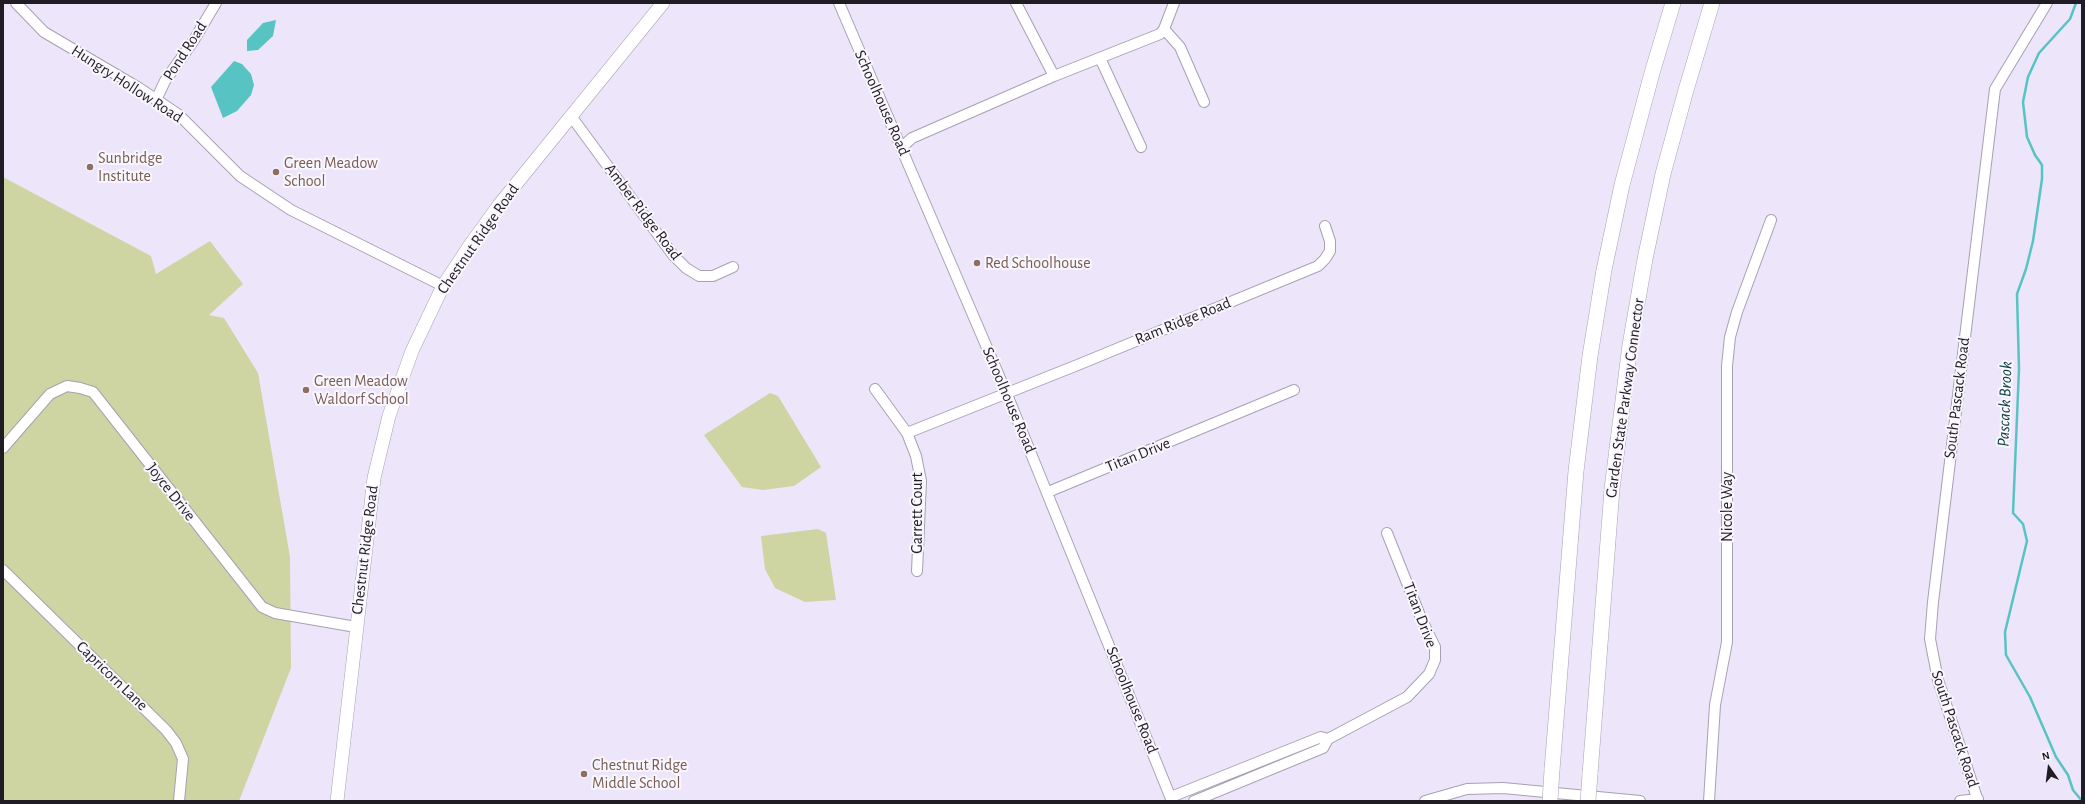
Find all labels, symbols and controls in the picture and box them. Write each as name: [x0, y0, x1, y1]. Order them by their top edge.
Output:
street label: Pond Road: [159, 18, 211, 84]
street label: Hungry Hollow Road: [68, 41, 186, 127]
street label: Schoolhouse Road: [850, 47, 914, 159]
place label: Sunbridge Institute: [98, 148, 162, 186]
place label: Green Meadow School: [284, 153, 378, 191]
street label: Amber Ridge Road: [600, 160, 686, 264]
marker: Sunbridge Institute: [85, 162, 95, 172]
marker: Green Meadow School: [271, 167, 281, 177]
street label: Chestnut Ridge Road: [433, 180, 523, 298]
place label: Red Schoolhouse: [985, 253, 1091, 273]
marker: Red Schoolhouse: [972, 258, 982, 268]
street label: Ram Ridge Road: [1132, 293, 1234, 349]
street label: Garden State Parkway Connector: [1601, 297, 1649, 499]
street label: South Pascack Road: [1940, 336, 1974, 460]
street label: Schoolhouse Road: [978, 344, 1040, 456]
water label: Pascack Brook: [1993, 361, 2017, 447]
place label: Green Meadow Waldorf School: [314, 371, 409, 409]
marker: Green Meadow Waldorf School: [301, 385, 311, 395]
street label: Titan Drive: [1103, 433, 1173, 477]
street label: Joyce Drive: [142, 459, 200, 525]
street label: Garrett Court: [907, 472, 927, 554]
street label: Nicole Way: [1717, 472, 1737, 542]
street label: Chestnut Ridge Road: [348, 484, 382, 616]
street label: Titan Drive: [1399, 580, 1441, 650]
street label: Capricorn Lane: [72, 637, 152, 715]
street label: Schoolhouse Road: [1102, 644, 1162, 756]
street label: South Pascack Road: [1927, 668, 1983, 790]
north arrow: [2029, 748, 2069, 788]
text: N: [2041, 750, 2051, 762]
place label: Chestnut Ridge Middle School: [592, 755, 687, 793]
marker: Chestnut Ridge Middle School: [579, 769, 589, 779]

